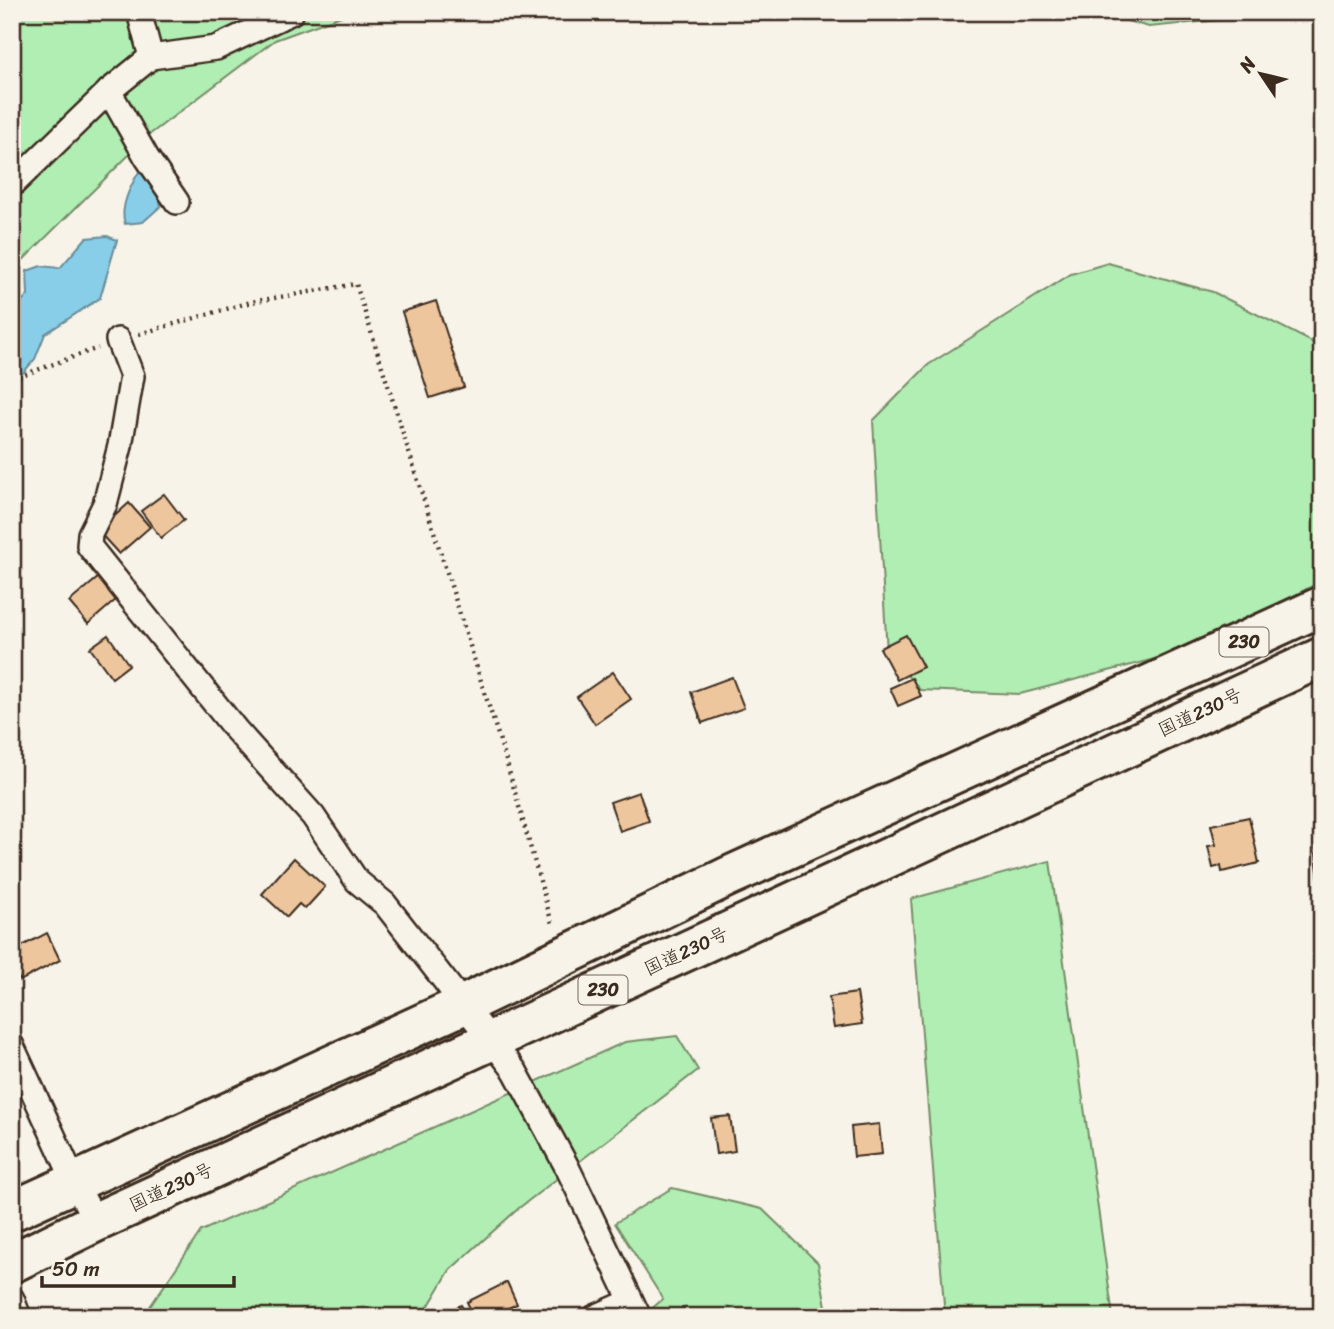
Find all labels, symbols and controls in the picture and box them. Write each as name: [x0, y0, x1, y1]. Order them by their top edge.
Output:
north arrow: [1226, 38, 1296, 108]
text: N: [1230, 49, 1265, 80]
road number: 230: [1220, 628, 1268, 656]
street label: 国道230号: [1152, 678, 1248, 746]
street label: 国道230号: [638, 917, 734, 985]
road number: 230: [578, 975, 628, 1004]
street label: 国道230号: [123, 1153, 219, 1221]
scale bar: [42, 1245, 234, 1289]
text: 50 m: [52, 1250, 100, 1288]

